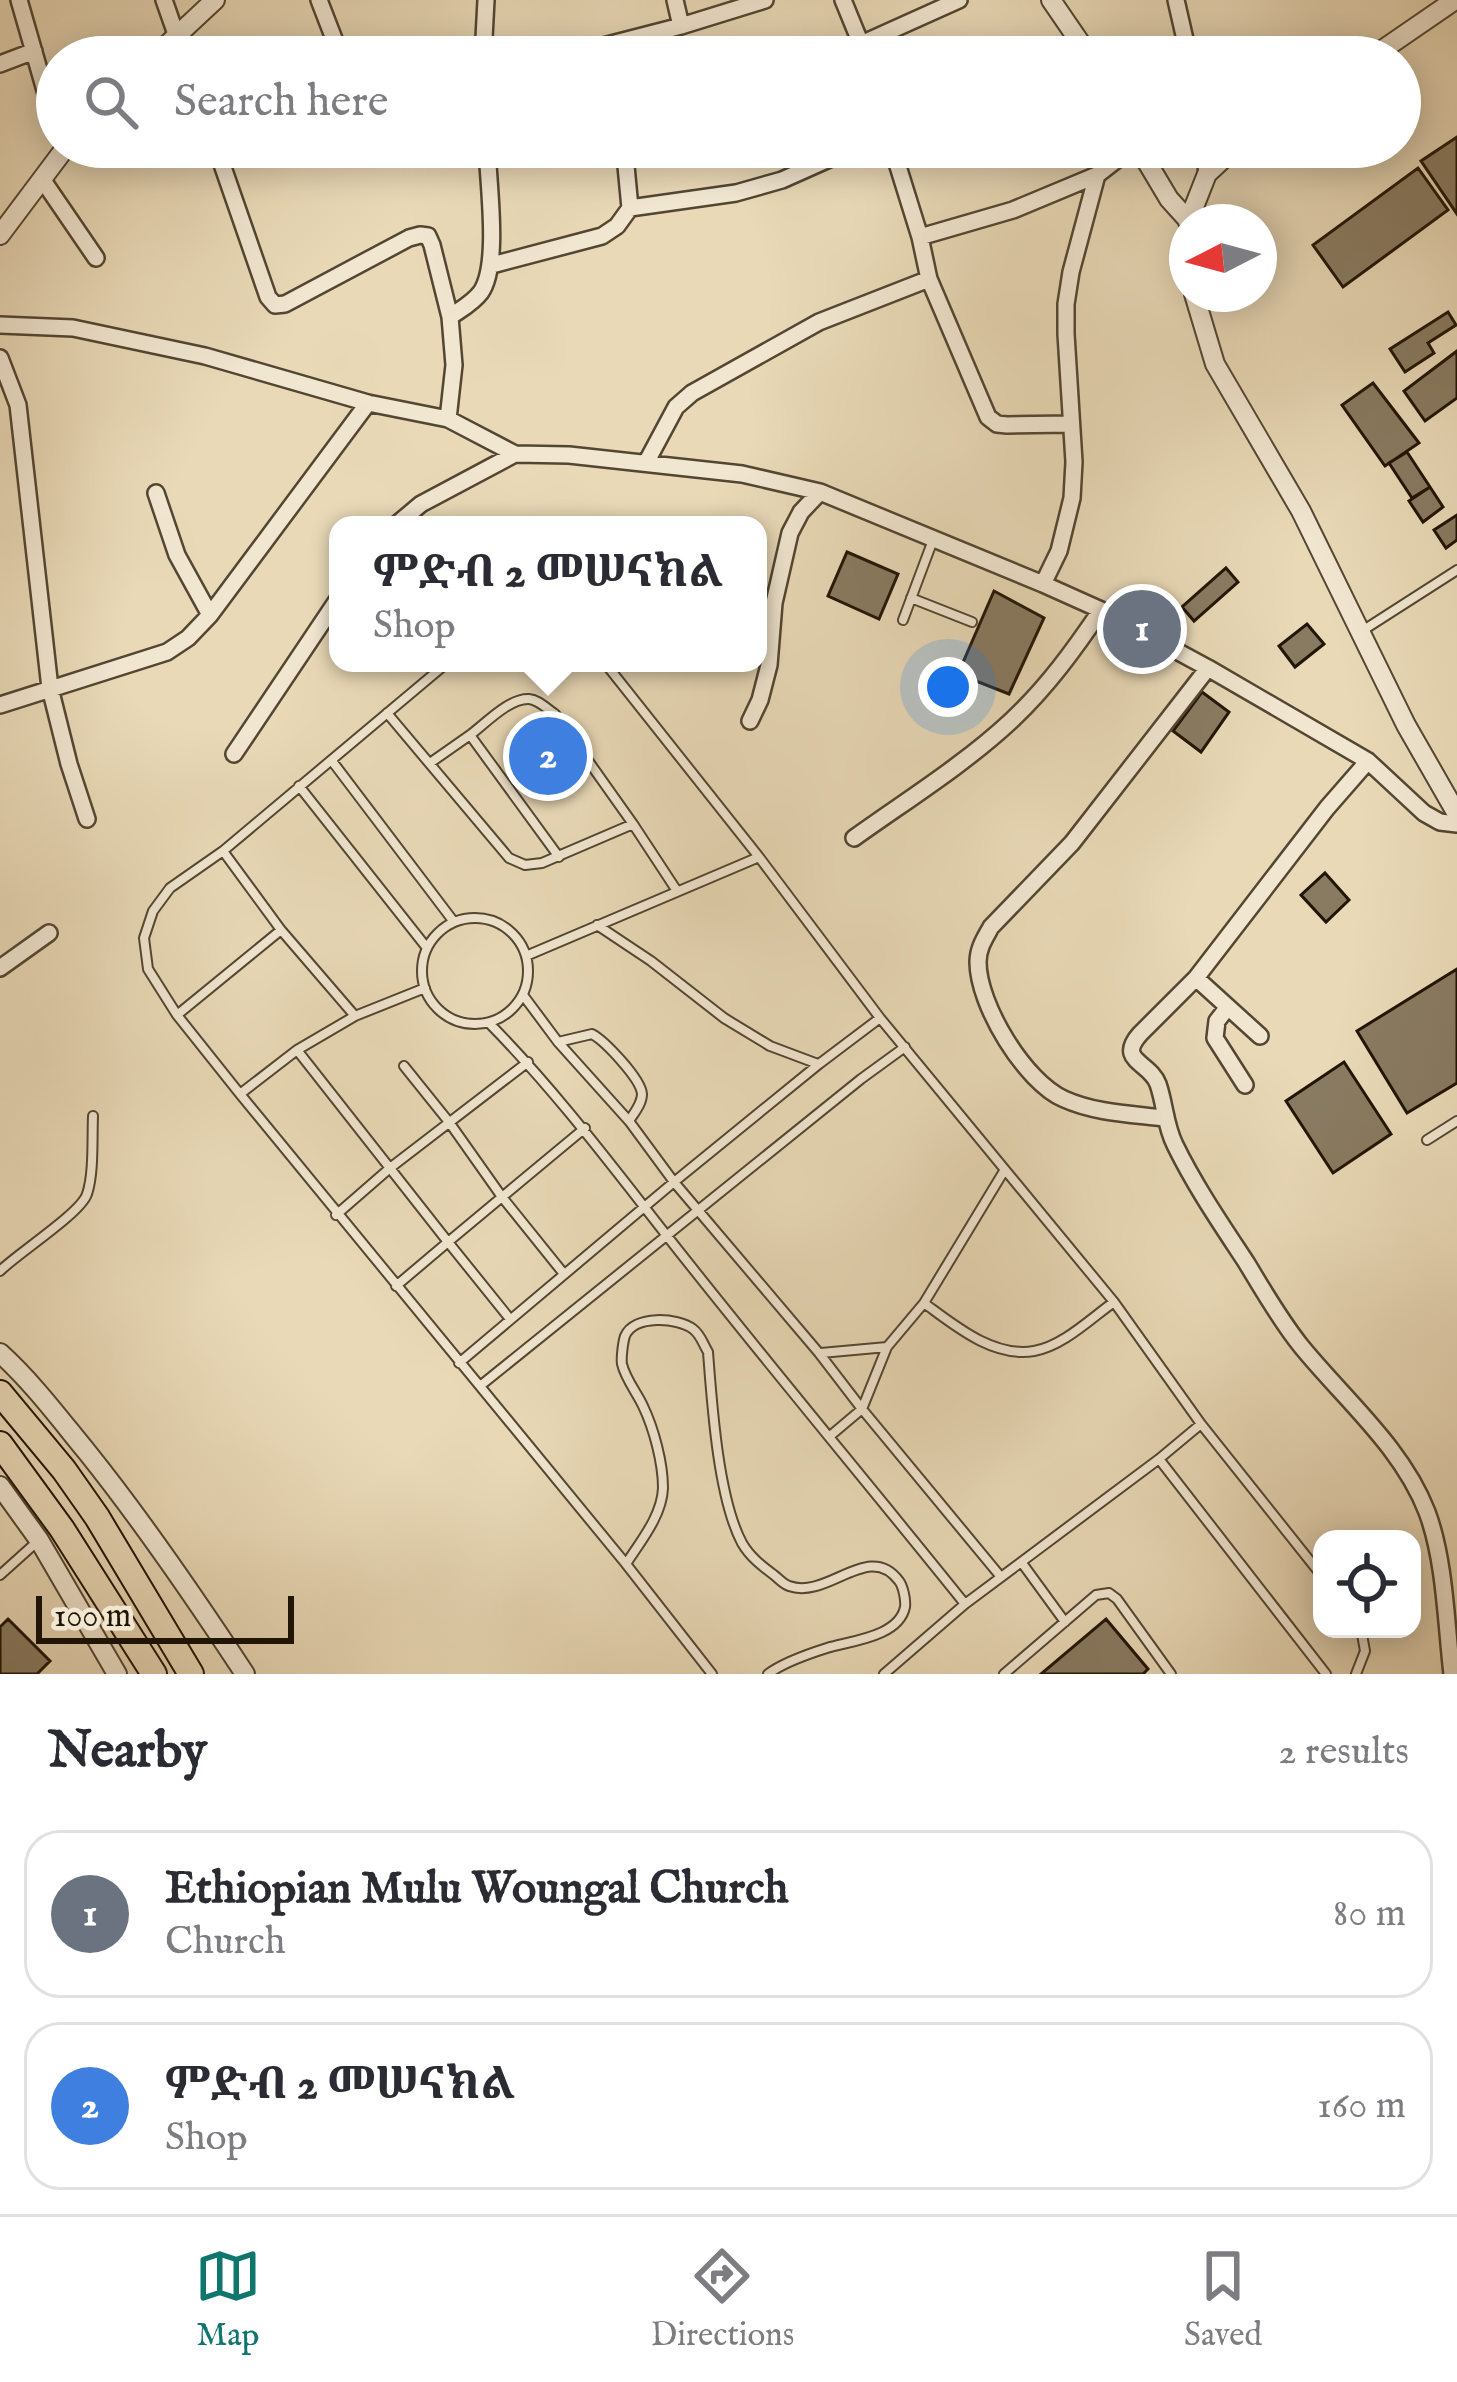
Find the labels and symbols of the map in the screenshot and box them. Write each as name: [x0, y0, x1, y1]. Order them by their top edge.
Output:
north arrow: [1169, 204, 1277, 312]
pin: 1: [1103, 584, 1181, 674]
your location: [918, 657, 978, 717]
pin: 2: [509, 711, 587, 801]
scale bar: [36, 1590, 294, 1643]

